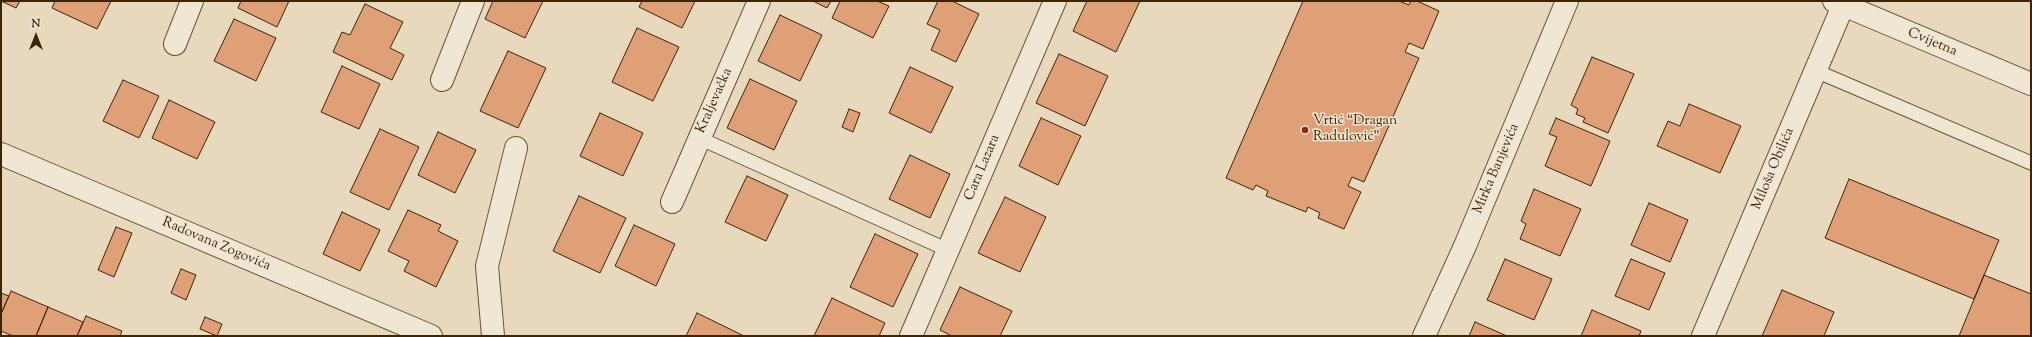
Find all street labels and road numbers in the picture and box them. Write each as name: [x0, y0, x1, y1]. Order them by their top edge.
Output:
street label: Cvijetna: [1905, 25, 1959, 61]
street label: Kraljevačka: [693, 66, 737, 136]
street label: Mirka Banjevića: [1470, 121, 1524, 217]
street label: Miloša Obilića: [1749, 126, 1799, 212]
street label: Cara Lazara: [962, 132, 1004, 204]
street label: Radovana Zogovića: [159, 215, 273, 275]

